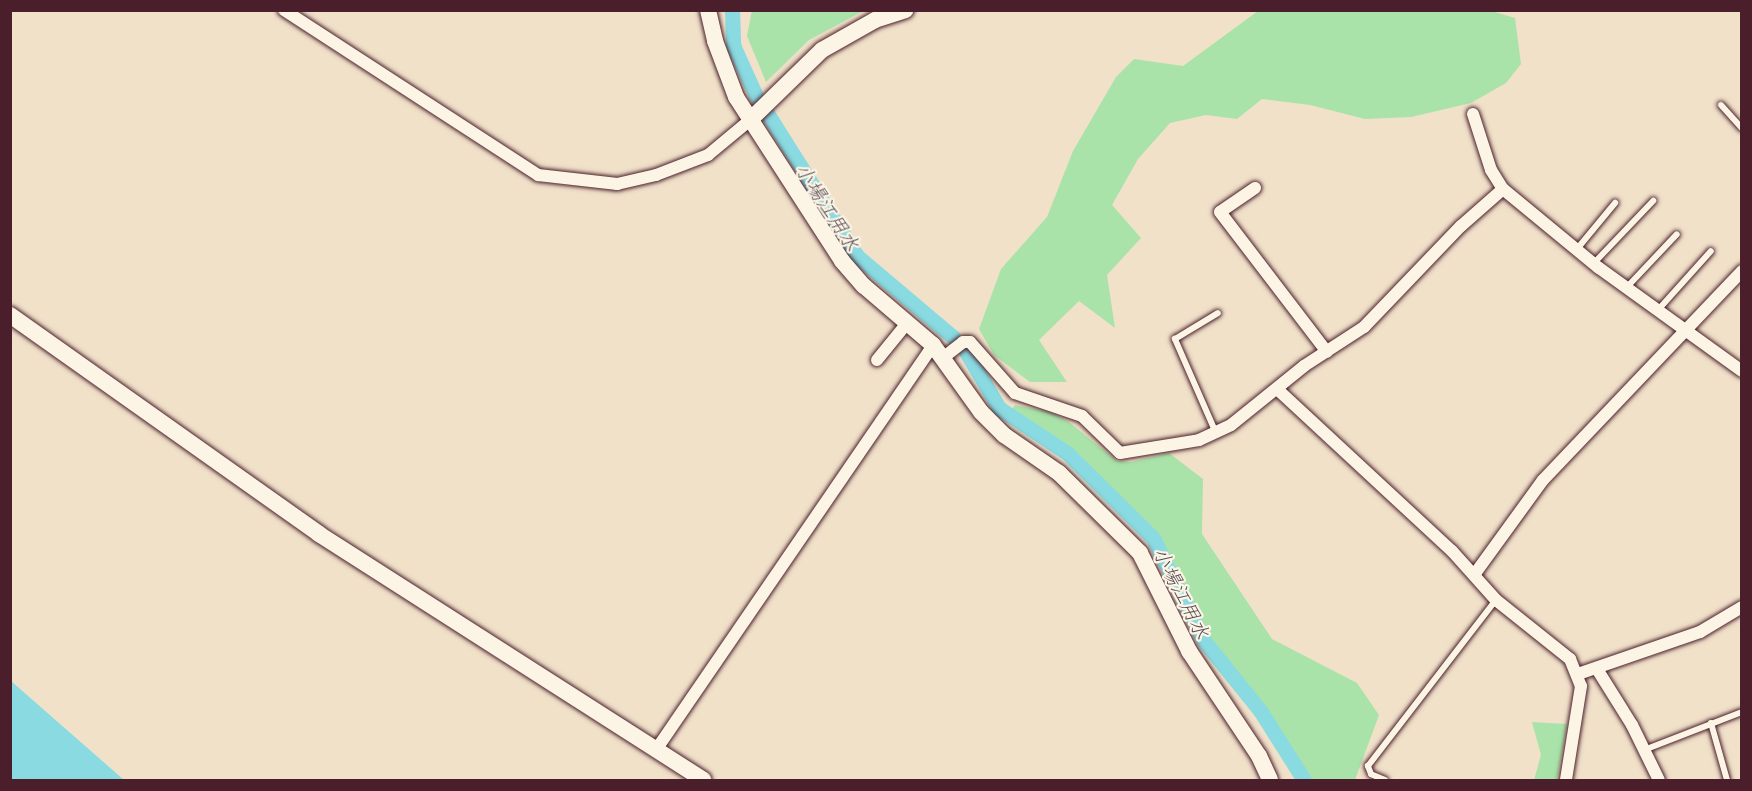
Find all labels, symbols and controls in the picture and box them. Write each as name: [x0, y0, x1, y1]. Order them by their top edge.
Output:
water label: 小場江用水: [790, 159, 864, 255]
water label: 小場江用水: [1148, 543, 1214, 643]

